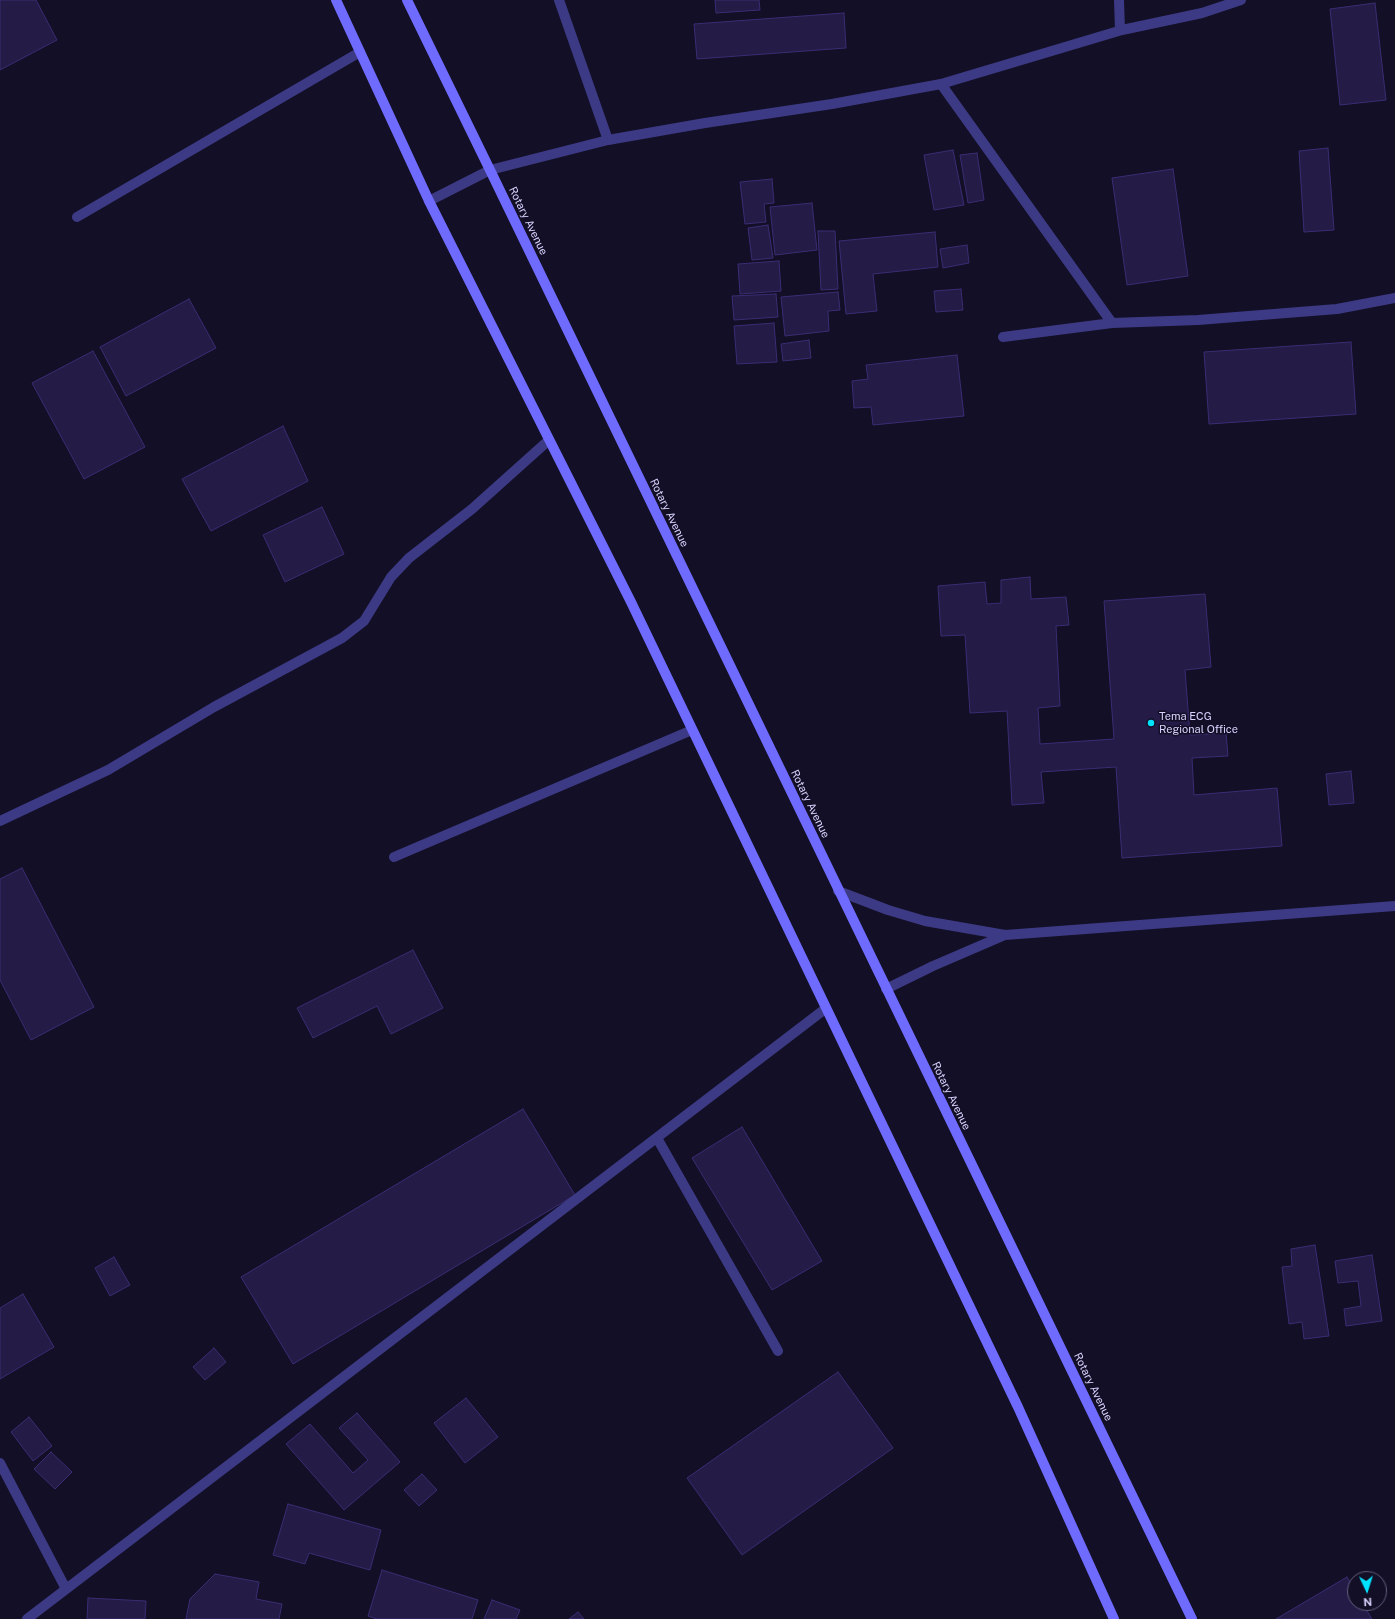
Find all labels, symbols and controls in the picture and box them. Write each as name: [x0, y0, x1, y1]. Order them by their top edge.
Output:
street label: Rotary Avenue: [506, 185, 550, 257]
street label: Rotary Avenue: [647, 477, 691, 549]
place label: Tema ECG Regional Office: [1159, 710, 1238, 736]
marker: Tema ECG Regional Office: [1146, 718, 1156, 728]
street label: Rotary Avenue: [788, 768, 832, 840]
street label: Rotary Avenue: [929, 1060, 973, 1132]
street label: Rotary Avenue: [1071, 1351, 1115, 1423]
north arrow: [1347, 1571, 1387, 1611]
text: N: [1363, 1596, 1372, 1608]

